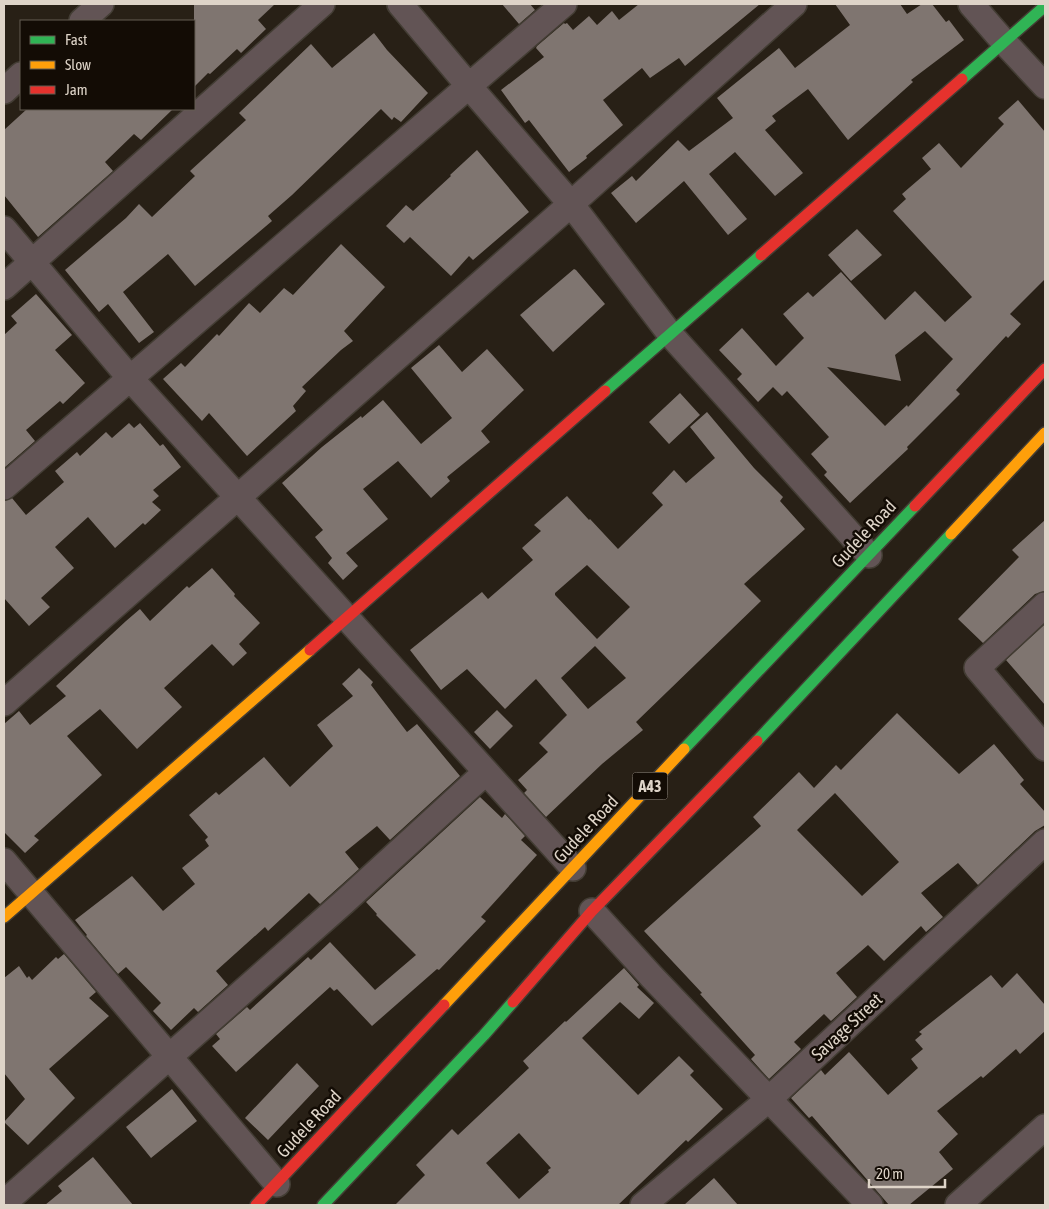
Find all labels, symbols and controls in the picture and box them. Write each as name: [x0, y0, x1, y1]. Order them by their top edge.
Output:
legend: [20, 20, 195, 110]
text: Fast: [65, 31, 87, 48]
text: Slow: [65, 56, 91, 73]
text: Jam: [65, 81, 88, 98]
street label: Gudele Road: [827, 496, 900, 572]
road number: A43: [632, 772, 668, 799]
street label: Gudele Road: [549, 791, 622, 867]
street label: Savage Street: [807, 989, 886, 1065]
street label: Gudele Road: [272, 1086, 345, 1162]
scale bar: [869, 1156, 945, 1188]
text: 20 m: [876, 1165, 903, 1182]

